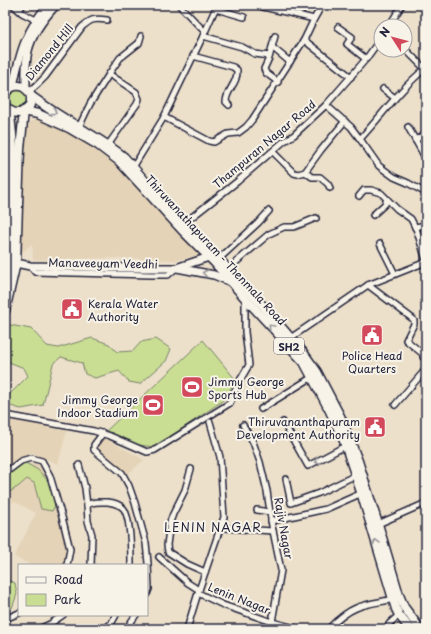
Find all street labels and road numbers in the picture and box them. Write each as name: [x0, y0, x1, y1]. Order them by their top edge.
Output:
street label: Diamond Hill: [21, 20, 77, 84]
street label: Thampuran Nagar Road: [209, 96, 319, 192]
street label: Thiruvanathapuram - Thenmala Road: [141, 171, 291, 329]
street label: Manaveeyam Veedhi: [48, 254, 158, 272]
road number: SH2: [274, 338, 304, 354]
street label: Rajiv Nagar: [270, 496, 298, 560]
street label: Lenin Nagar: [205, 578, 273, 618]

